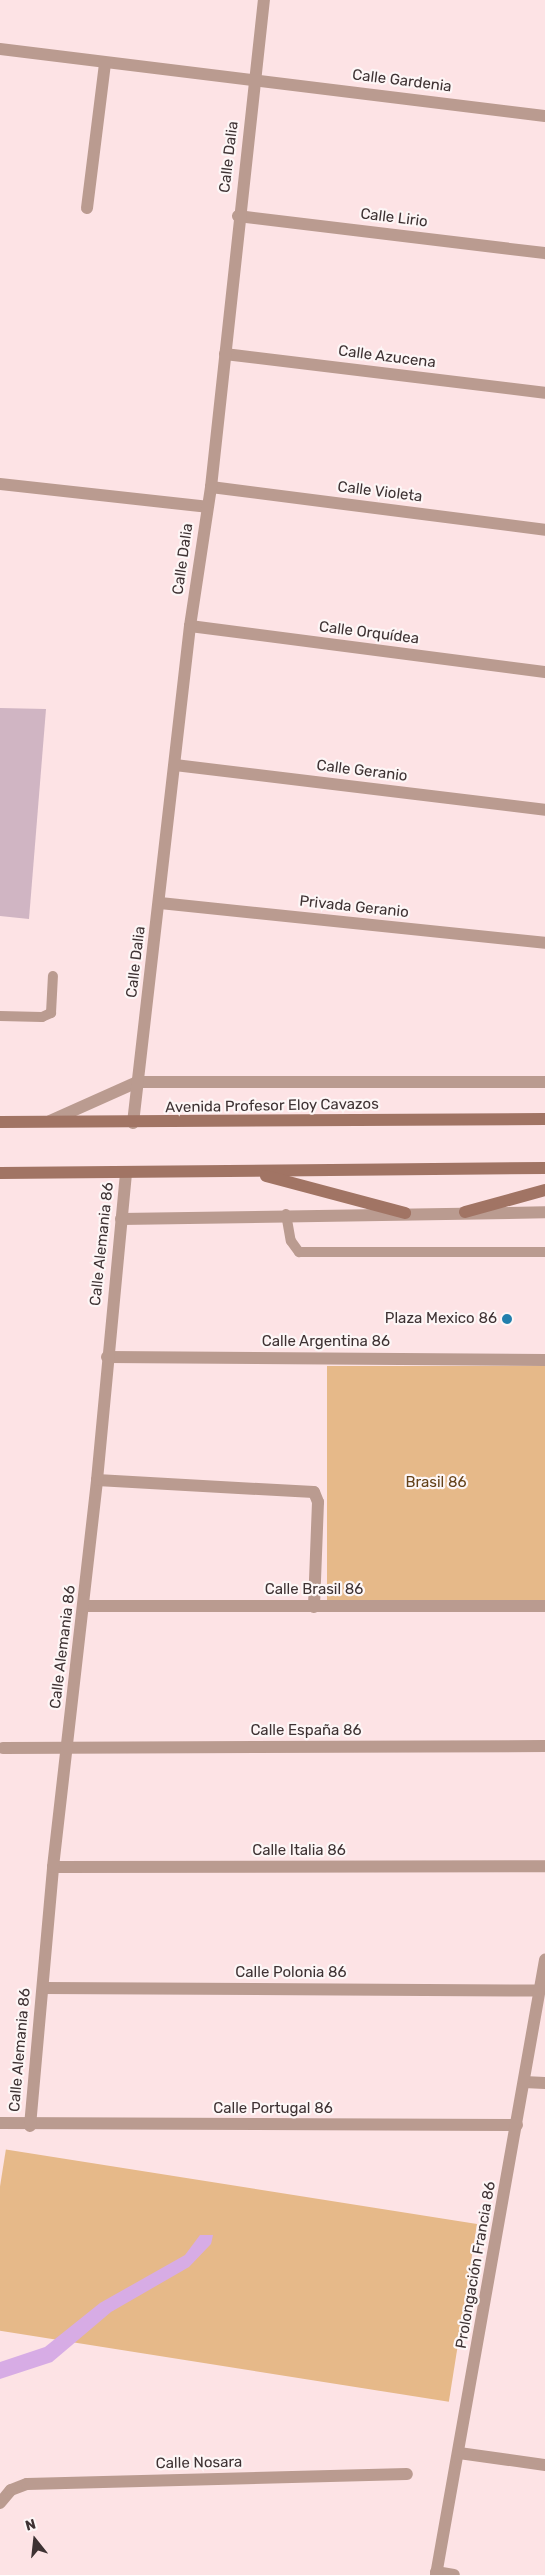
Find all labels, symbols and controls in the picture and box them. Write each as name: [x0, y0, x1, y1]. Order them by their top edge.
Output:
street label: Calle Gardenia: [351, 66, 453, 96]
street label: Calle Dalia: [216, 120, 242, 194]
street label: Calle Lirio: [359, 205, 429, 231]
street label: Calle Azucena: [337, 342, 437, 372]
street label: Calle Violeta: [336, 478, 424, 506]
street label: Calle Dalia: [169, 522, 197, 596]
street label: Calle Orquídea: [318, 618, 420, 648]
street label: Calle Geranio: [316, 756, 408, 786]
street label: Privada Geranio: [298, 892, 410, 922]
street label: Calle Dalia: [123, 925, 149, 999]
street label: Avenida Profesor Eloy Cavazos: [165, 1095, 379, 1117]
street label: Calle Alemania 86: [87, 1181, 117, 1307]
place label: Plaza Mexico 86: [385, 1310, 497, 1328]
marker: Plaza Mexico 86: [501, 1313, 513, 1325]
street label: Calle Argentina 86: [262, 1333, 390, 1351]
park label: Brasil 86: [405, 1474, 467, 1492]
street label: Calle Brasil 86: [265, 1581, 363, 1599]
street label: Calle Alemania 86: [46, 1584, 80, 1710]
street label: Calle España 86: [250, 1722, 362, 1740]
street label: Calle Italia 86: [252, 1842, 346, 1860]
street label: Calle Polonia 86: [235, 1964, 347, 1982]
street label: Calle Alemania 86: [6, 1987, 34, 2113]
street label: Calle Portugal 86: [213, 2100, 333, 2118]
street label: Prolongación Francia 86: [452, 2180, 500, 2350]
street label: Calle Nosara: [156, 2453, 242, 2473]
north arrow: [10, 2515, 60, 2565]
text: N: [24, 2516, 38, 2535]

